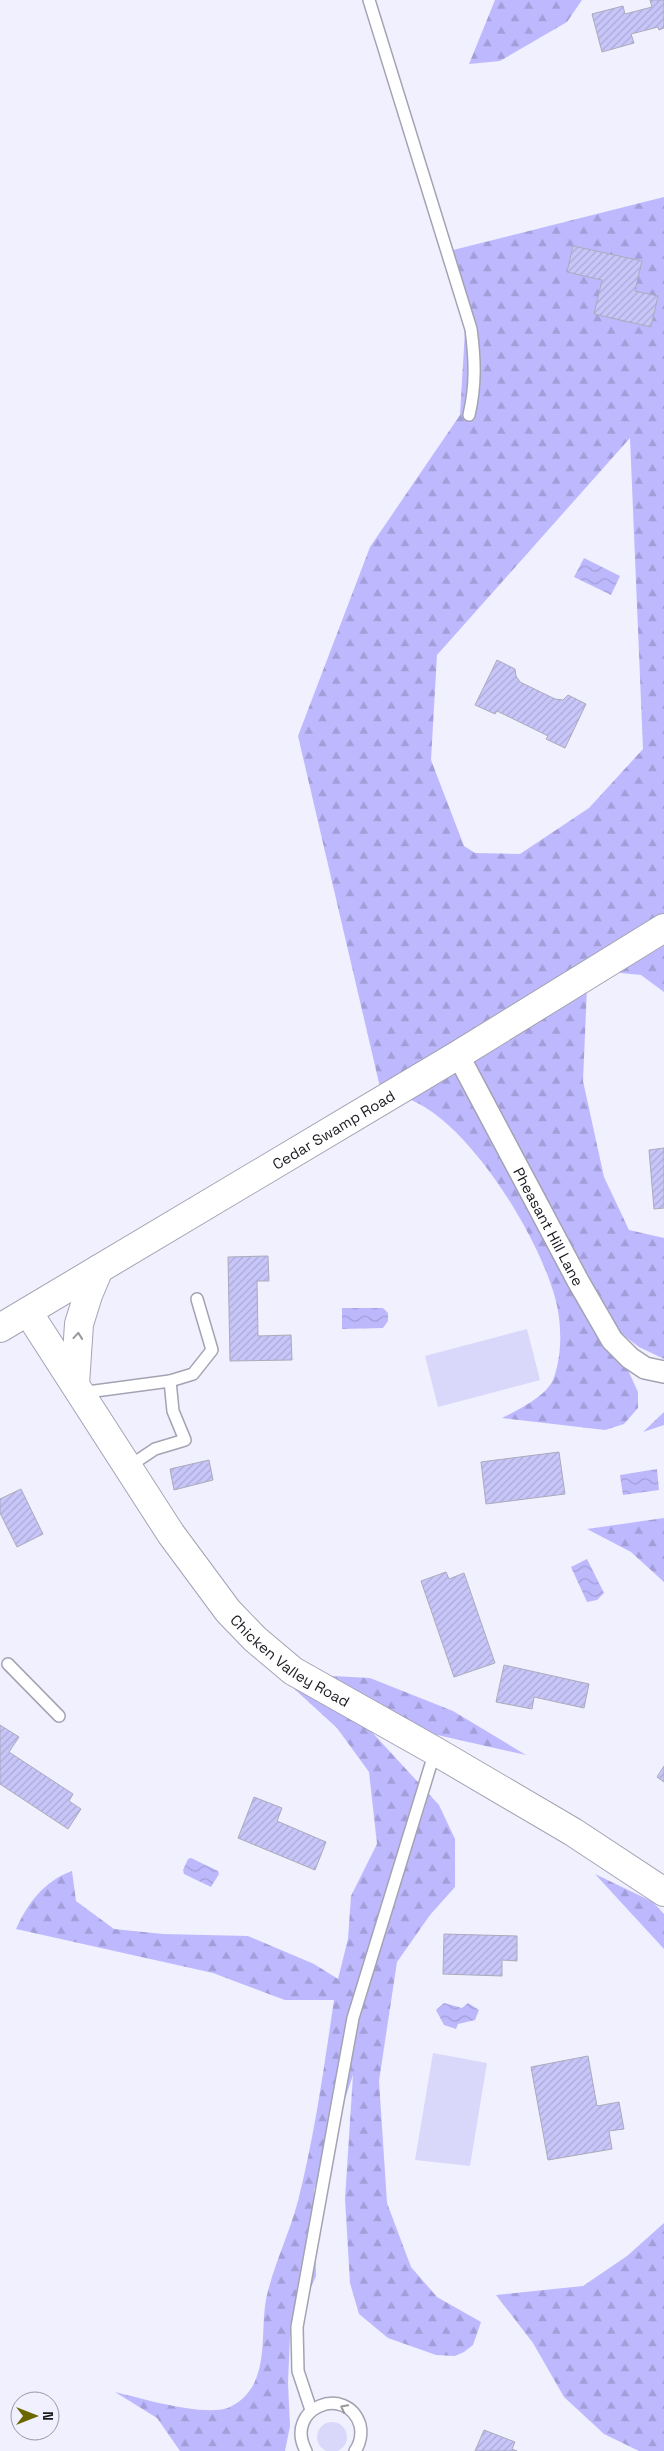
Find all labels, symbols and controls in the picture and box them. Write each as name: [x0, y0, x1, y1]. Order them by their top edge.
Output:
street label: Cedar Swamp Road: [269, 1085, 398, 1173]
street label: Pheasant Hill Lane: [510, 1164, 588, 1289]
one-way arrow: [72, 1331, 83, 1339]
street label: Chicken Valley Road: [227, 1610, 353, 1711]
north arrow: [10, 2391, 60, 2441]
one-way arrow: [340, 2404, 349, 2414]
text: N: [39, 2411, 57, 2421]

